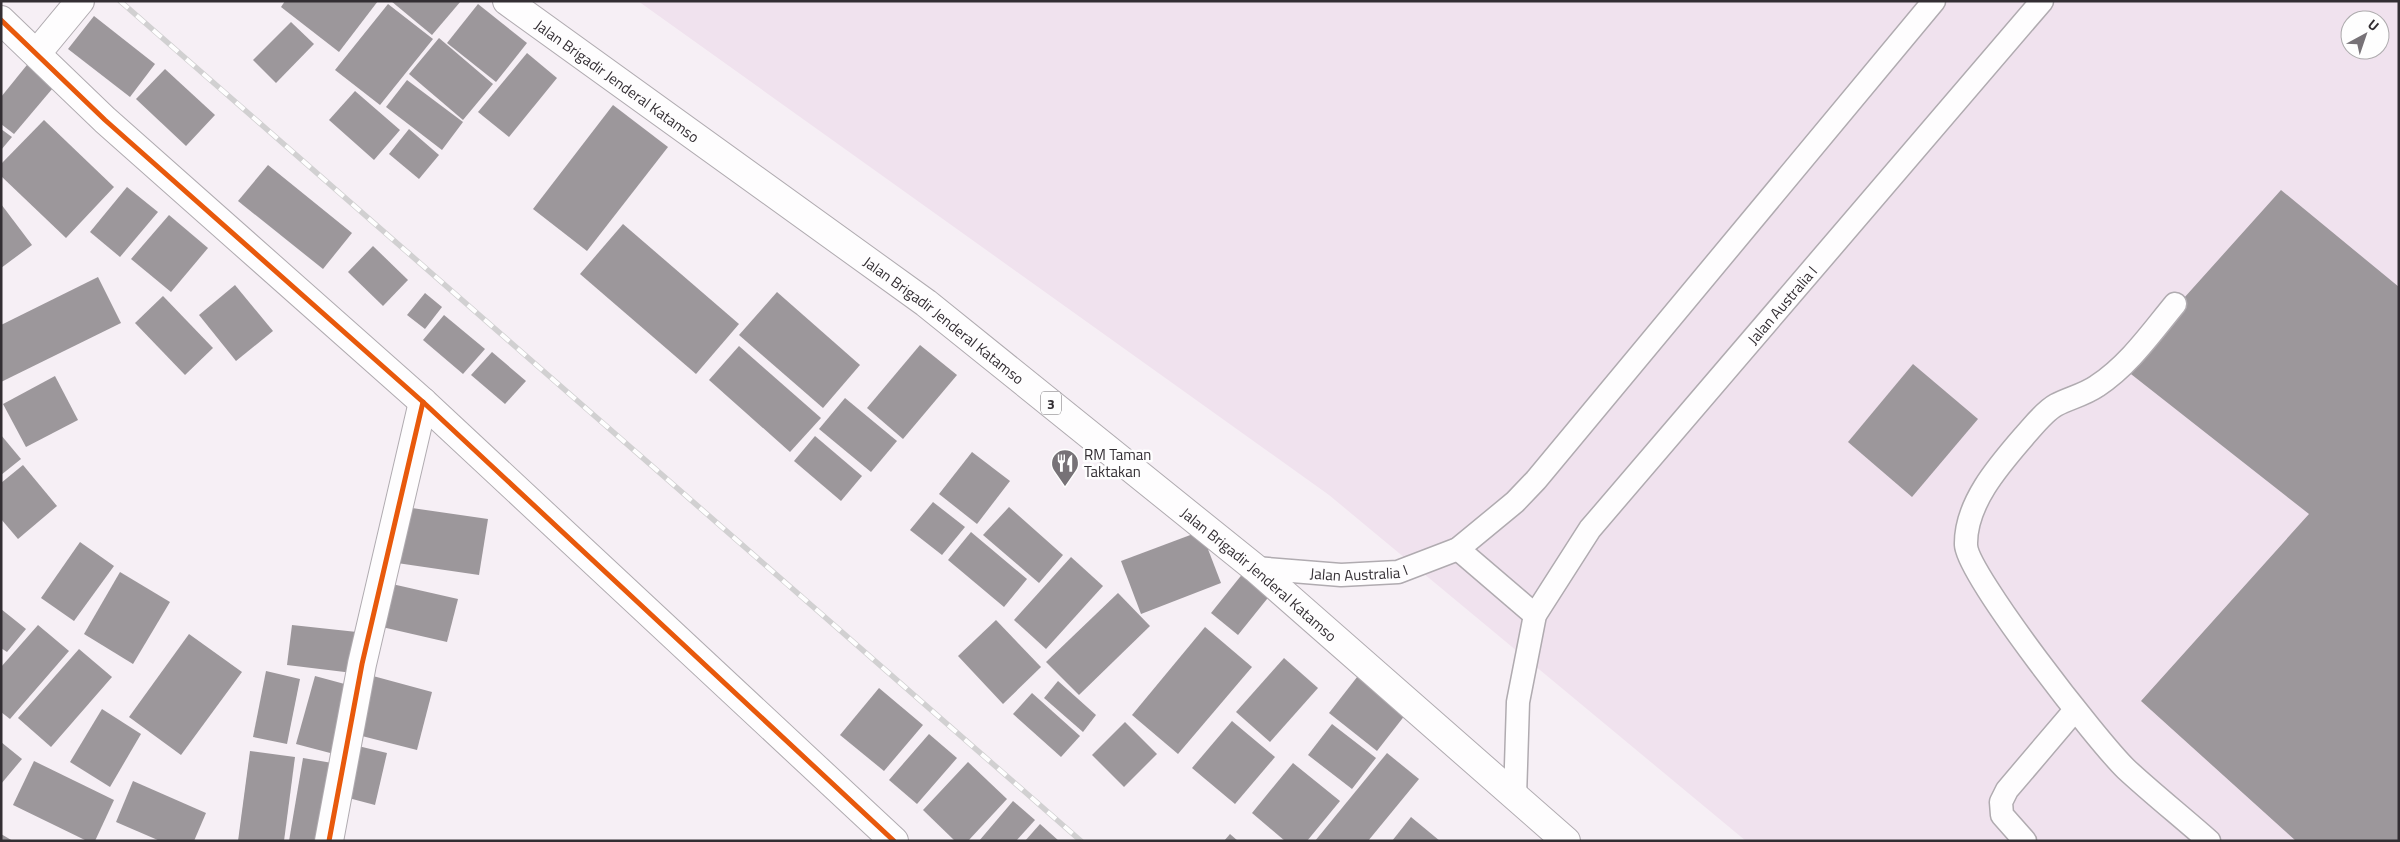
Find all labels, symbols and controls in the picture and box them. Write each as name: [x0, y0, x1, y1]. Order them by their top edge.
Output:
north arrow: [2340, 10, 2390, 60]
street label: Jalan Brigadir Jenderal Katamso: [530, 13, 704, 148]
text: U: [2363, 14, 2384, 36]
street label: Jalan Brigadir Jenderal Katamso: [859, 250, 1030, 390]
street label: Jalan Australia I: [1742, 260, 1822, 349]
road number: 3: [1041, 392, 1061, 414]
place label: RM Taman Taktakan: [1084, 443, 1151, 483]
restaurant icon: RM Taman Taktakan: [1050, 448, 1080, 487]
street label: Jalan Brigadir Jenderal Katamso: [1176, 501, 1342, 647]
street label: Jalan Australia I: [1309, 558, 1411, 586]

